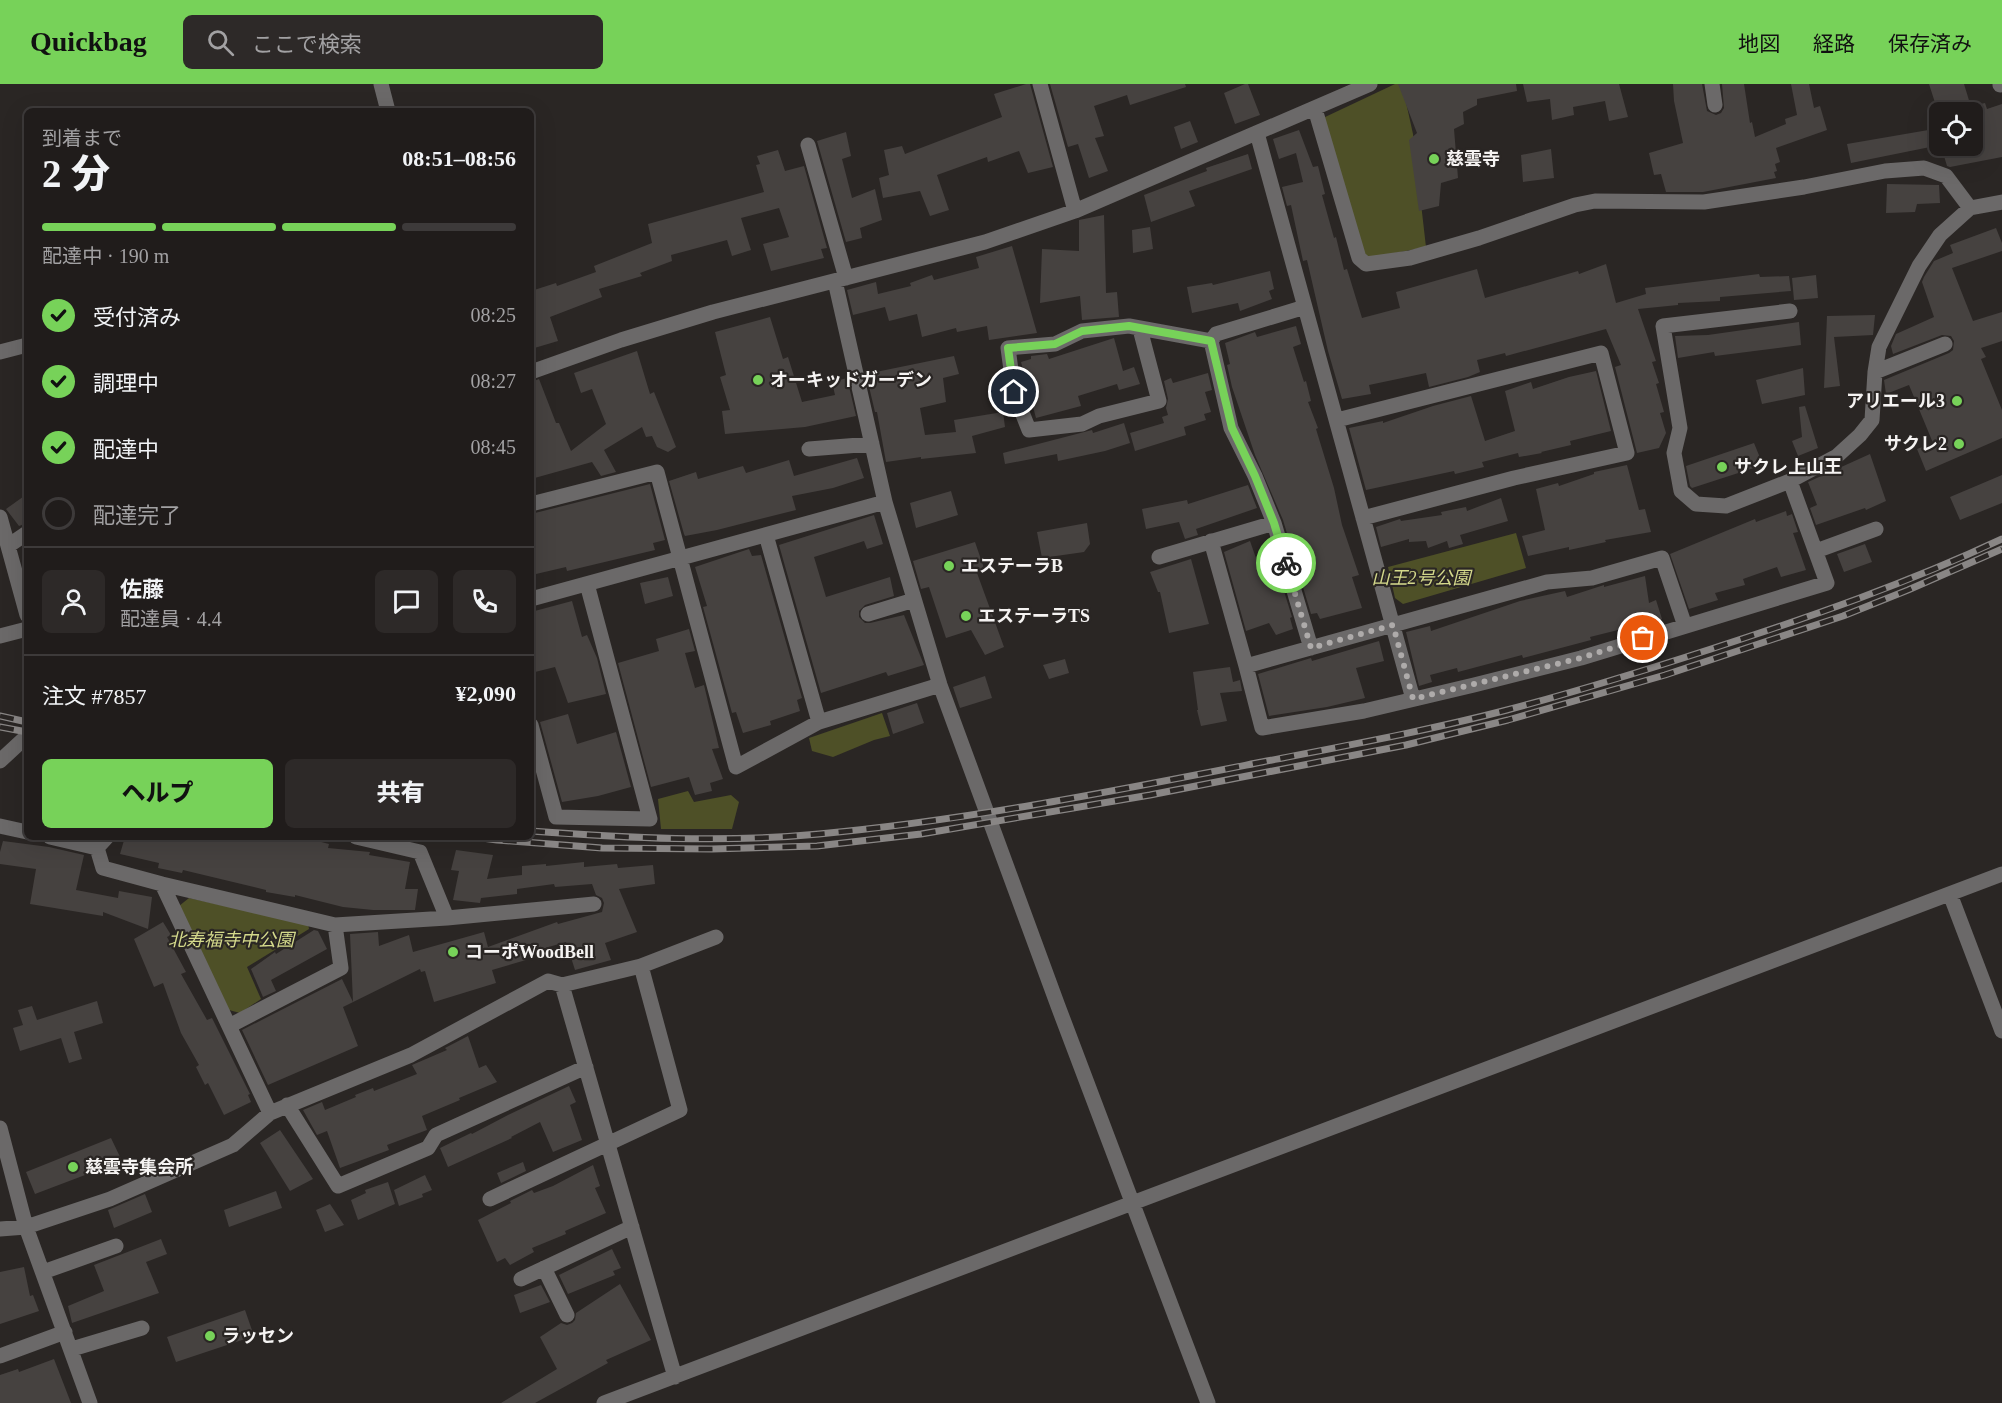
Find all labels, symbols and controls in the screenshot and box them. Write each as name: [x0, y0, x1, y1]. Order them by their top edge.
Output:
search box: [183, 15, 603, 69]
text: Quickbag: [30, 26, 147, 57]
icon: search: [204, 26, 237, 59]
text: ここで検索: [252, 32, 362, 57]
text: 地図: [1738, 32, 1780, 56]
text: 経路: [1813, 32, 1855, 56]
text: 保存済み: [1888, 32, 1972, 56]
map controls: [1929, 102, 1983, 156]
button: locate: [1929, 102, 1983, 156]
text: 到着まで: [42, 127, 122, 149]
text: 08:51–08:56: [402, 146, 516, 171]
place label: 慈雲寺: [1446, 149, 1500, 169]
text: 2 分: [42, 152, 110, 195]
marker: 慈雲寺: [1427, 152, 1441, 166]
text: 配達中 · 190 m: [42, 245, 169, 267]
icon: check: [42, 299, 75, 332]
text: 08:25: [470, 304, 516, 326]
text: 受付済み: [93, 305, 181, 330]
icon: check: [42, 365, 75, 398]
pin: [988, 366, 1039, 417]
text: 08:27: [470, 370, 516, 392]
place label: オーキッドガーデン: [770, 370, 932, 390]
text: 調理中: [93, 371, 159, 396]
marker: オーキッドガーデン: [751, 373, 765, 387]
icon: home: [997, 375, 1030, 408]
place label: アリエール3: [1846, 391, 1945, 411]
marker: アリエール3: [1950, 394, 1964, 408]
icon: check: [42, 431, 75, 464]
place label: サクレ2: [1884, 434, 1947, 454]
text: 08:45: [470, 436, 516, 458]
text: 配達中: [93, 437, 159, 462]
marker: サクレ2: [1952, 437, 1966, 451]
place label: サクレ上山王: [1734, 457, 1842, 477]
marker: サクレ上山王: [1715, 460, 1729, 474]
text: 配達完了: [93, 503, 181, 528]
courier: [1256, 533, 1316, 593]
icon: bike: [1270, 547, 1303, 580]
place label: エステーラB: [961, 556, 1063, 576]
marker: エステーラB: [942, 559, 956, 573]
park label: 山王2号公園: [1372, 568, 1473, 588]
button: person: [42, 570, 105, 633]
button: chat: [375, 570, 438, 633]
button: phone: [453, 570, 516, 633]
text: 佐藤: [120, 577, 164, 602]
place label: エステーラTS: [978, 606, 1090, 626]
text: 配達員 · 4.4: [120, 608, 222, 630]
marker: エステーラTS: [959, 609, 973, 623]
pin: [1617, 612, 1668, 663]
icon: bag: [1626, 621, 1659, 654]
text: ¥2,090: [456, 681, 516, 706]
text: 注文 #7857: [42, 684, 147, 709]
button: ヘルプ: [42, 759, 273, 828]
button: 共有: [285, 759, 516, 828]
park label: 北寿福寺中公園: [168, 930, 297, 950]
place label: コーポWoodBell: [465, 942, 594, 962]
marker: コーポWoodBell: [446, 945, 460, 959]
place label: 慈雲寺集会所: [85, 1157, 193, 1177]
marker: 慈雲寺集会所: [66, 1160, 80, 1174]
place label: ラッセン: [222, 1326, 294, 1346]
marker: ラッセン: [203, 1329, 217, 1343]

